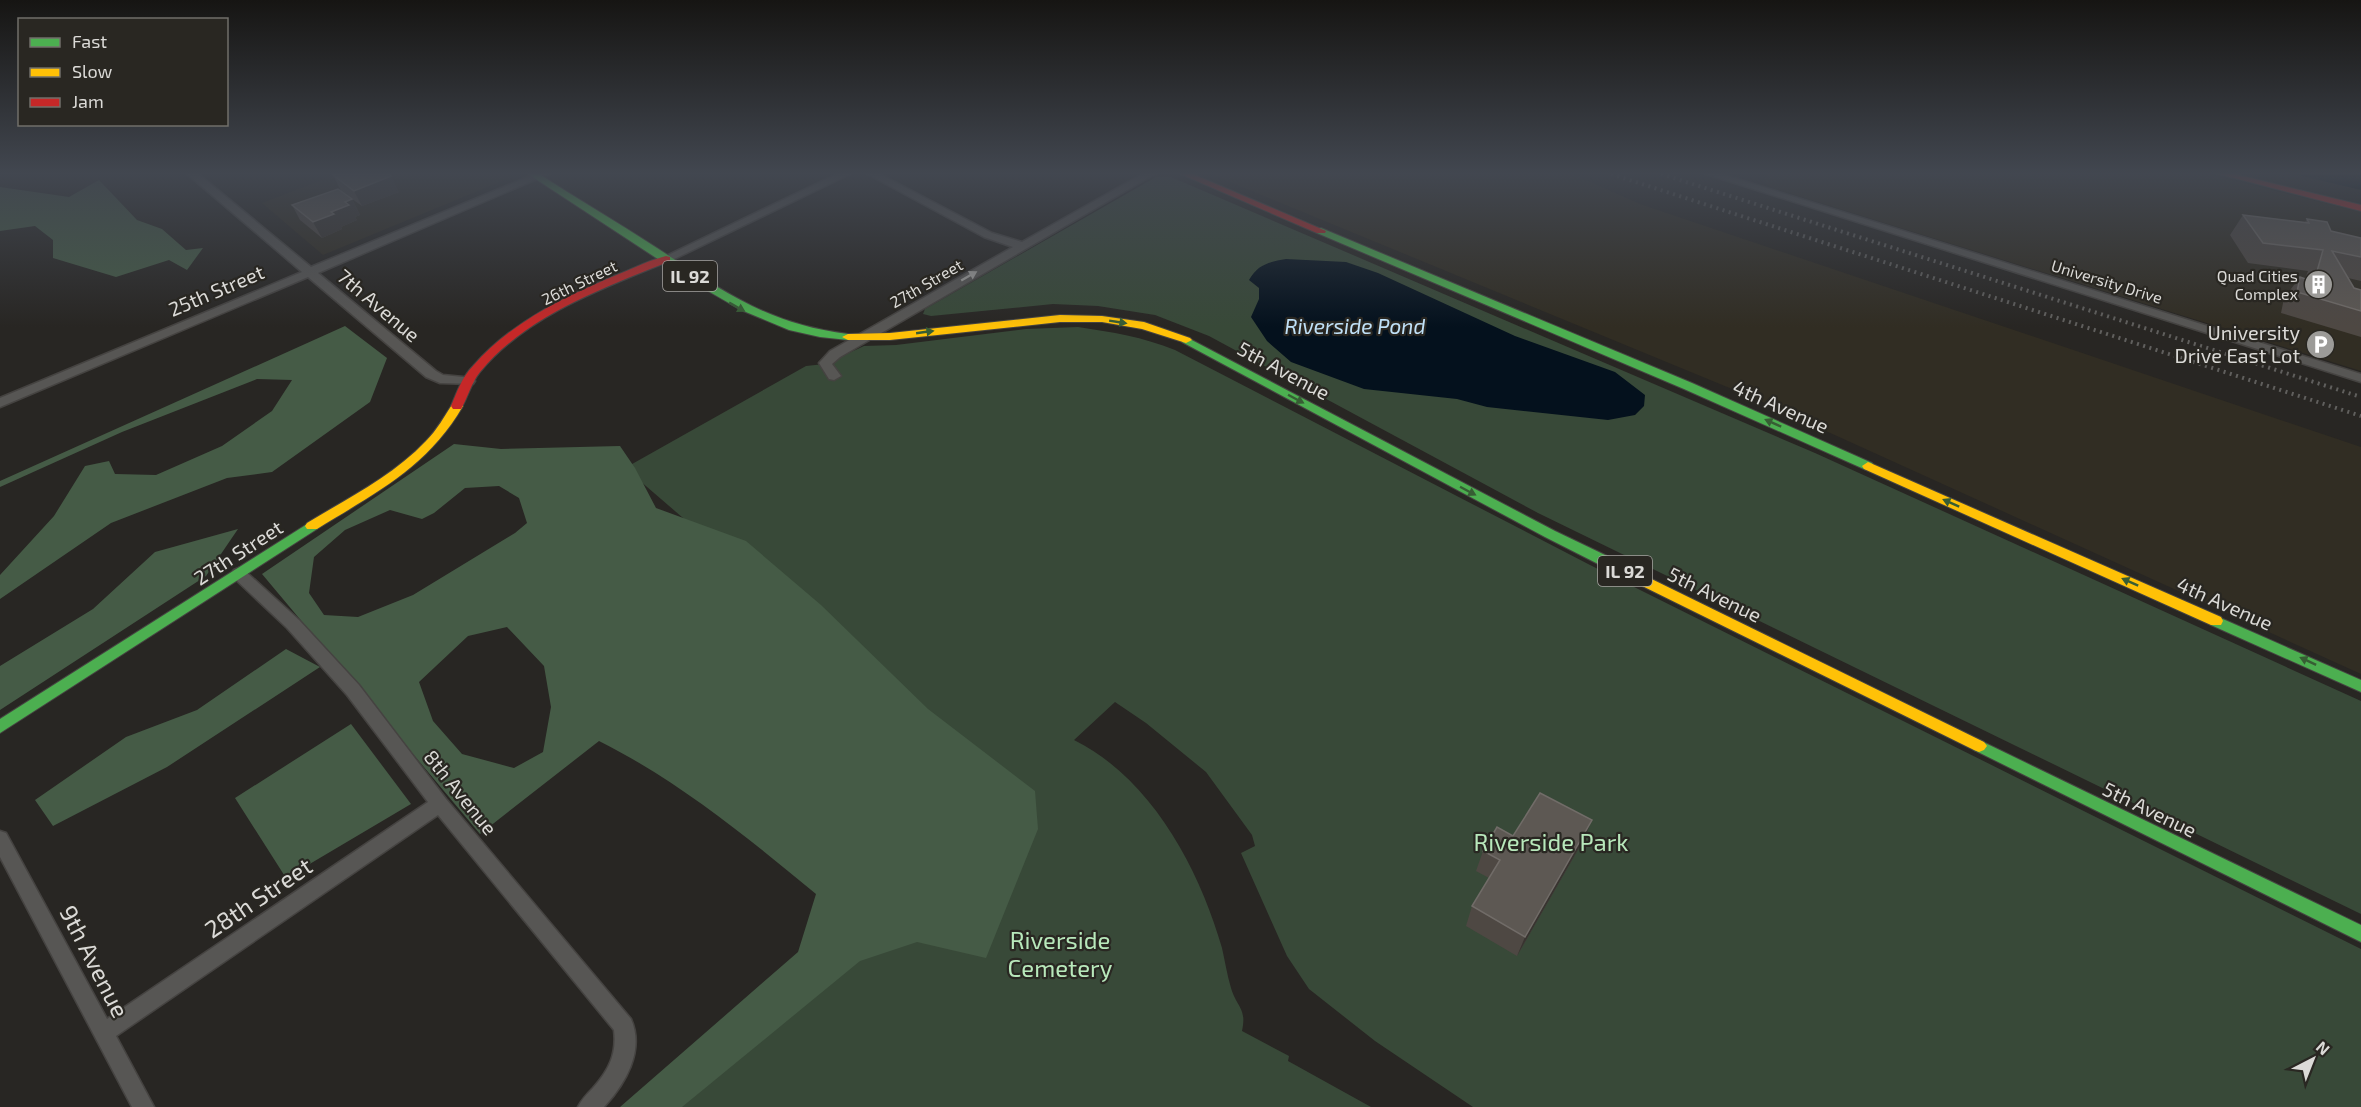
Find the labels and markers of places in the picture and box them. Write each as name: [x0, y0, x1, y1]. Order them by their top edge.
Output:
place label: Quad Cities Complex: [2217, 266, 2299, 303]
building icon: Quad Cities Complex: [2303, 268, 2335, 300]
place label: University Drive East Lot: [2174, 320, 2300, 367]
parking icon: University Drive East Lot: [2305, 328, 2337, 360]

